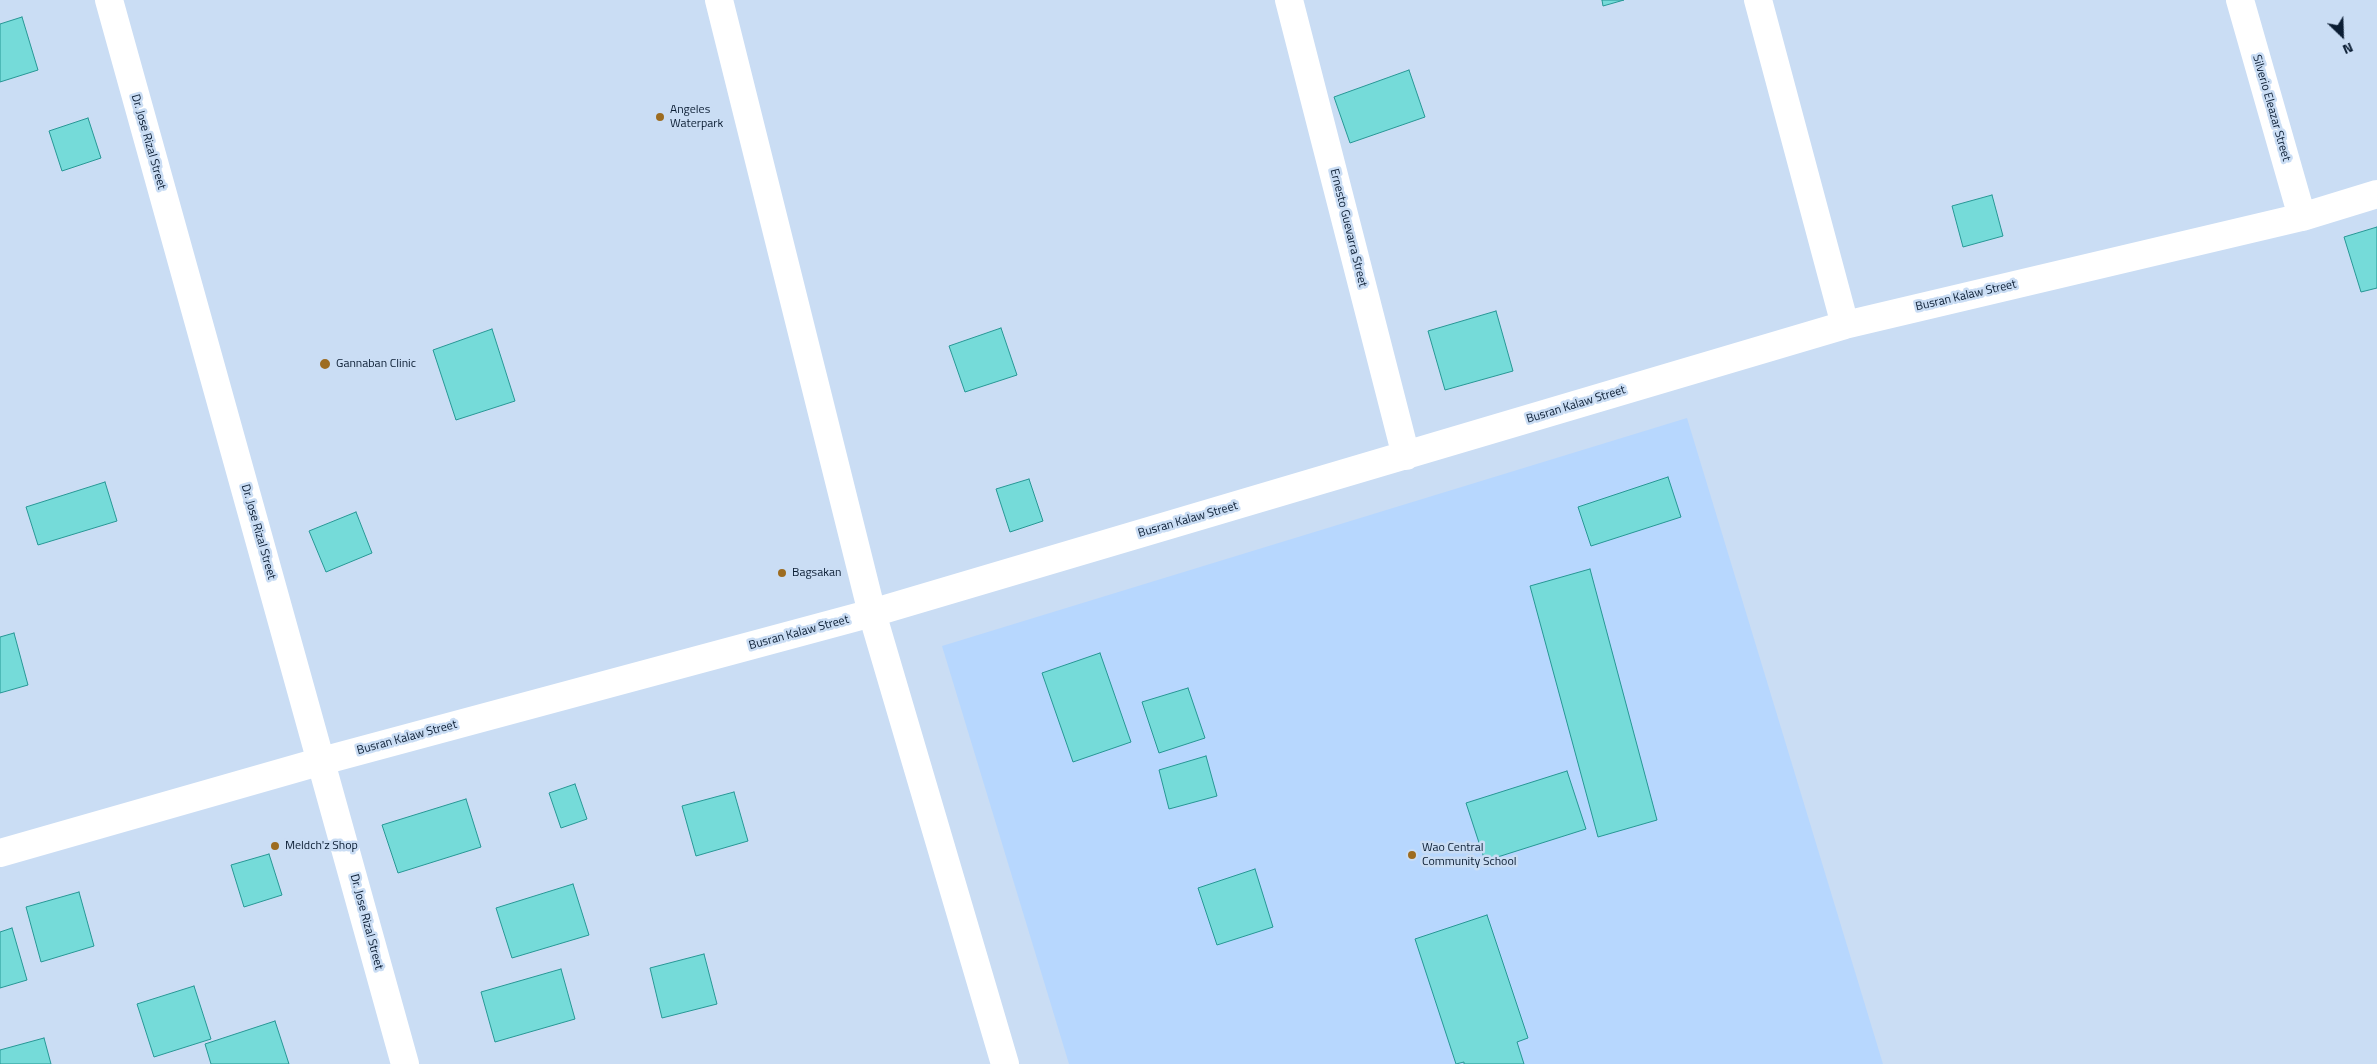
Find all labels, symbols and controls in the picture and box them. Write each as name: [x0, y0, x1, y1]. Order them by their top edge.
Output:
north arrow: [2317, 10, 2367, 60]
text: N: [2340, 38, 2357, 61]
street label: Silverio Eleazar Street: [2249, 53, 2293, 163]
street label: Dr. Jose Rizal Street: [128, 93, 168, 191]
place label: Angeles Waterpark: [670, 103, 723, 131]
marker: Angeles Waterpark: [654, 111, 666, 123]
street label: Ernesto Guevarra Street: [1326, 167, 1370, 289]
street label: Busran Kalaw Street: [1914, 277, 2018, 315]
marker: Gannaban Clinic: [318, 357, 332, 371]
place label: Gannaban Clinic: [336, 357, 416, 371]
street label: Busran Kalaw Street: [1525, 383, 1627, 427]
street label: Dr. Jose Rizal Street: [238, 483, 278, 581]
street label: Busran Kalaw Street: [1137, 499, 1239, 541]
place label: Bagsakan: [792, 566, 841, 580]
marker: Bagsakan: [776, 567, 788, 579]
street label: Busran Kalaw Street: [747, 613, 851, 653]
street label: Busran Kalaw Street: [355, 718, 459, 758]
place label: Meldch'z Shop: [285, 839, 358, 853]
marker: Meldch'z Shop: [269, 840, 281, 852]
place label: Wao Central Community School: [1422, 841, 1517, 869]
marker: Wao Central Community School: [1406, 849, 1418, 861]
street label: Dr. Jose Rizal Street: [346, 873, 386, 971]

